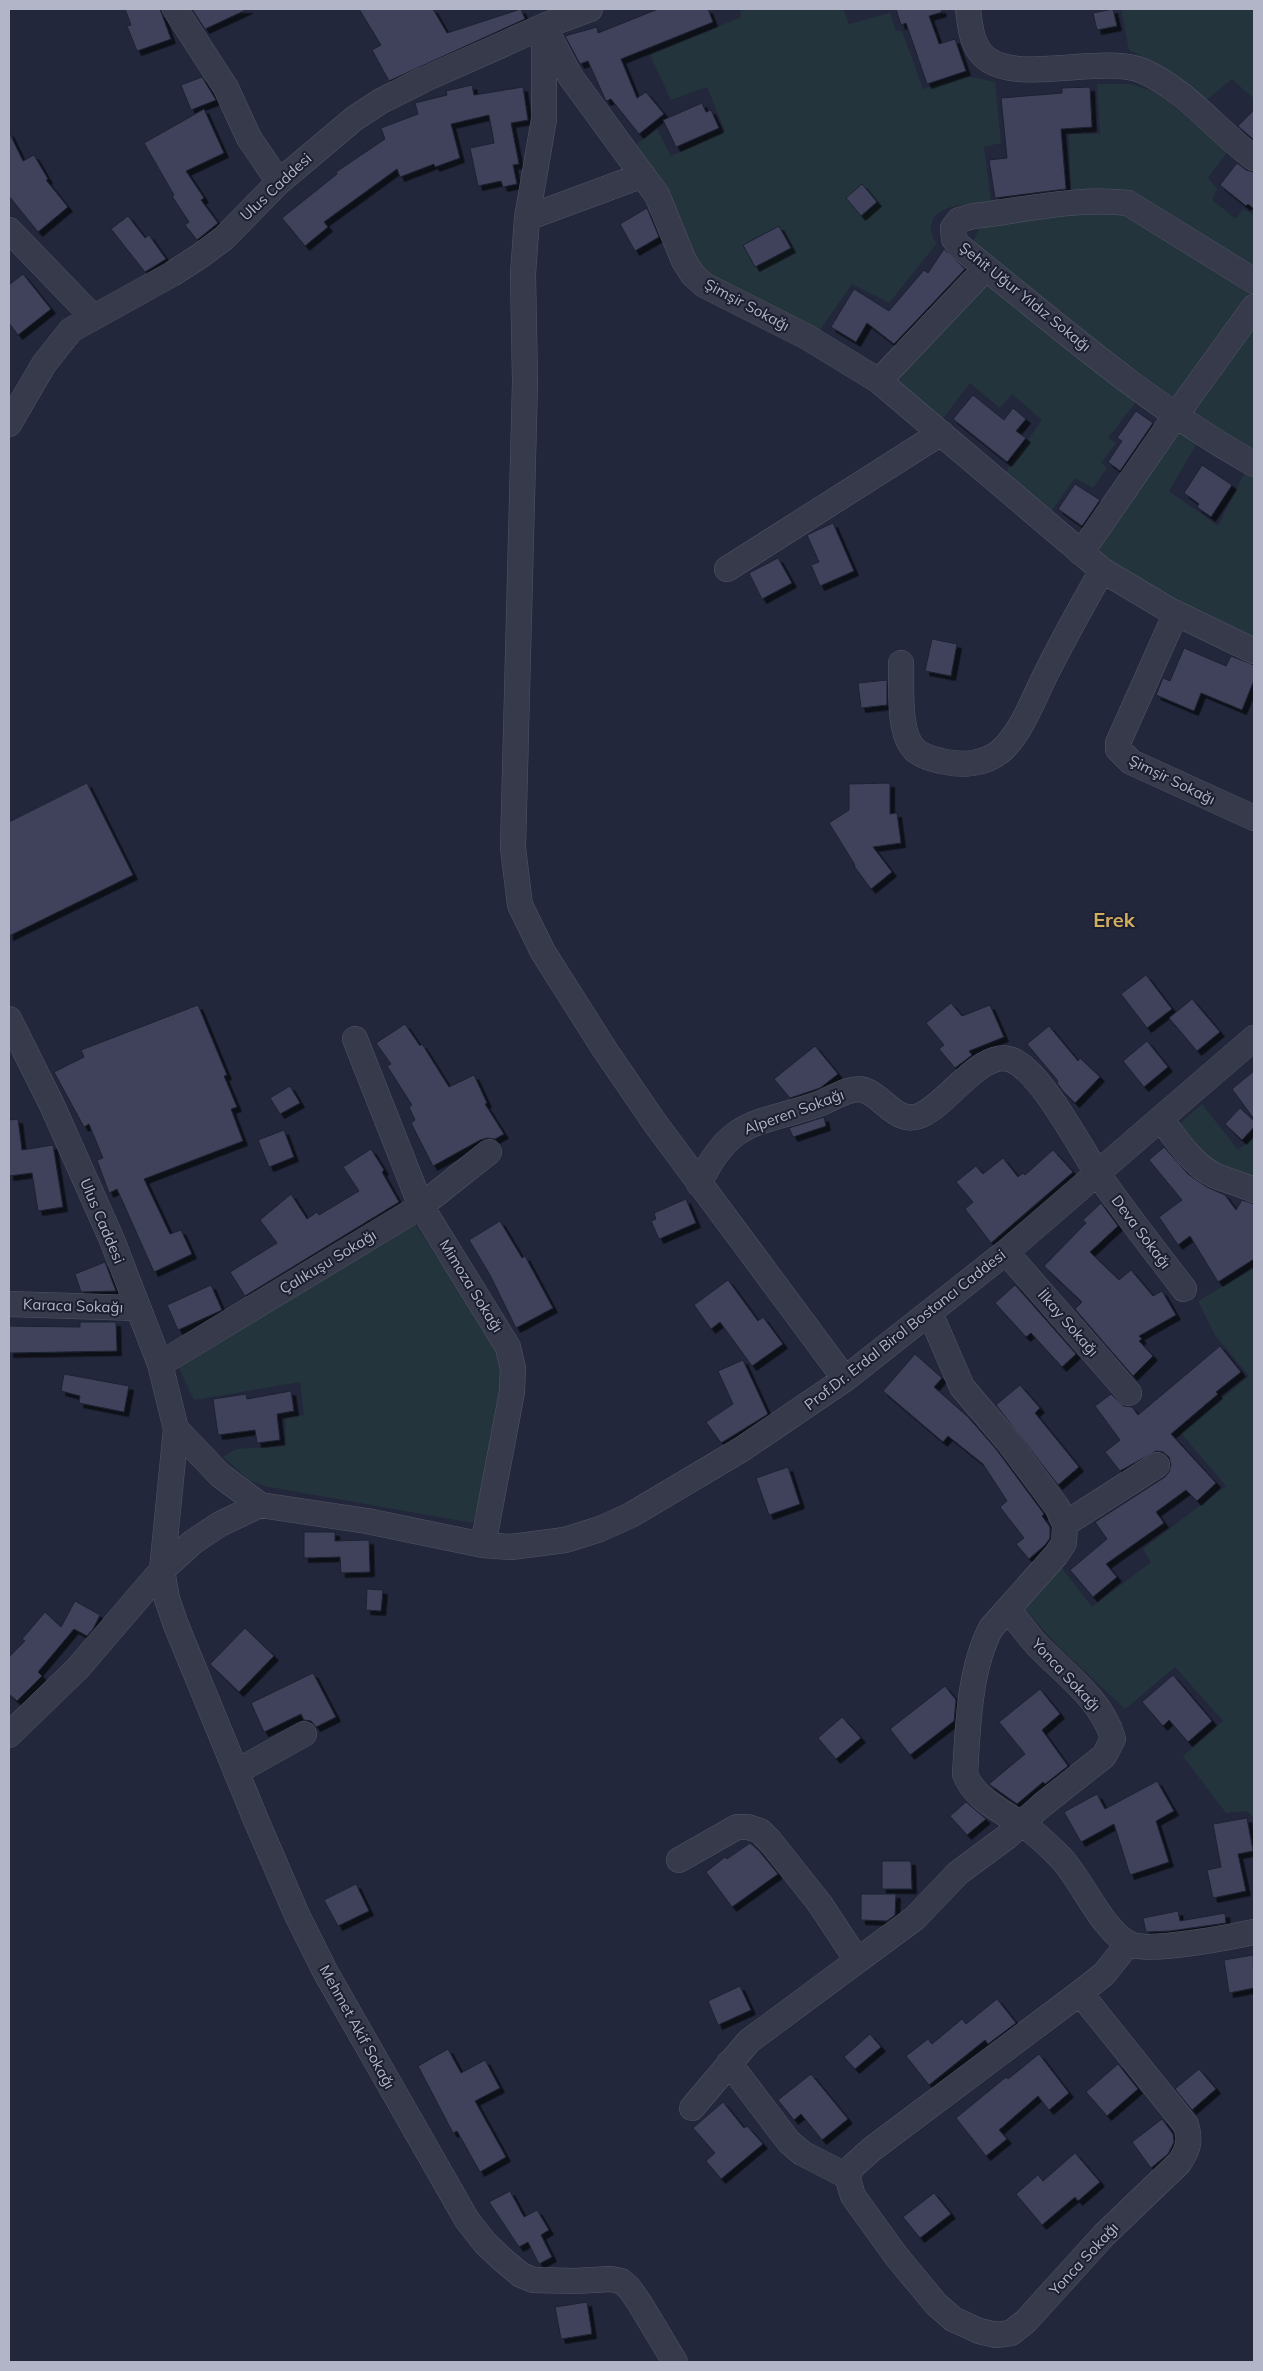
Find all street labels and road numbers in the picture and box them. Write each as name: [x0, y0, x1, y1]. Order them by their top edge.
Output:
street label: Ulus Caddesi: [236, 149, 315, 225]
street label: Şehit Uğur Yıldız Sokağı: [956, 238, 1095, 355]
street label: Şimşir Sokağı: [701, 274, 793, 335]
street label: Şimşir Sokağı: [1126, 750, 1218, 809]
street label: Alperen Sokağı: [741, 1085, 846, 1138]
street label: Ulus Caddesi: [76, 1175, 129, 1266]
street label: Deva Sokağı: [1108, 1191, 1175, 1272]
street label: Çalıkuşu Sokağı: [276, 1225, 380, 1298]
street label: Mimoza Sokağı: [435, 1236, 508, 1336]
street label: Prof.Dr. Erdal Birol Bostancı Caddesi: [800, 1245, 1009, 1414]
street label: İlkay Sokağı: [1034, 1285, 1103, 1360]
street label: Karaca Sokağı: [23, 1294, 123, 1317]
street label: Yonca Sokağı: [1027, 1634, 1105, 1715]
street label: Mehmet Akif Sokağı: [315, 1961, 399, 2092]
street label: Yonca Sokağı: [1044, 2218, 1122, 2300]

